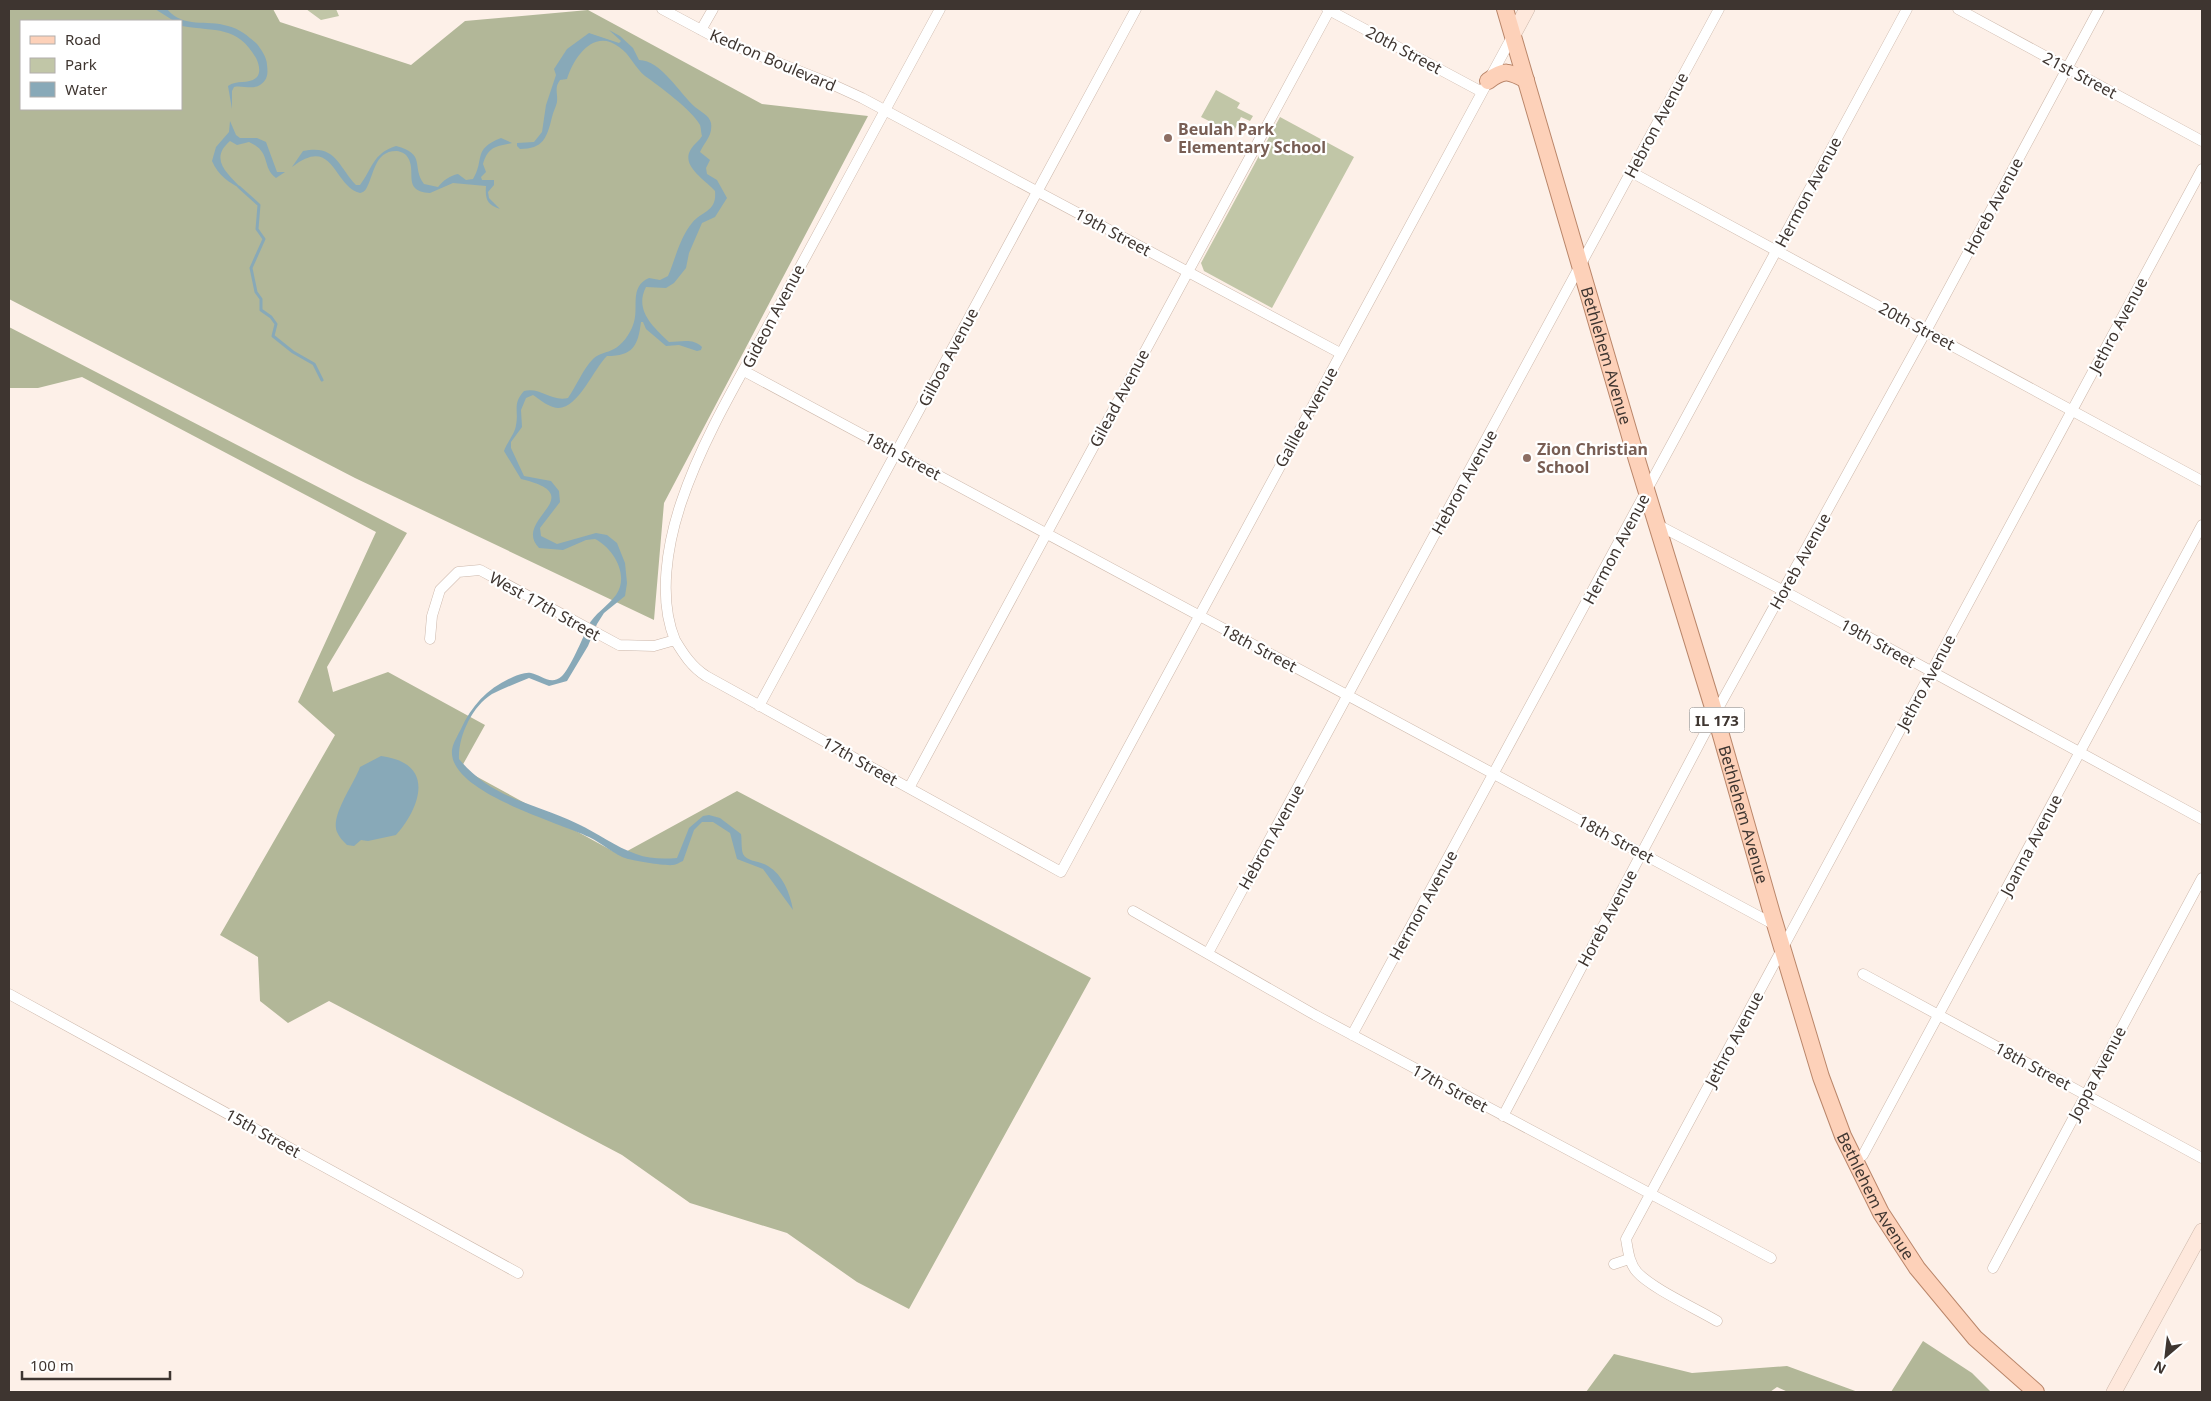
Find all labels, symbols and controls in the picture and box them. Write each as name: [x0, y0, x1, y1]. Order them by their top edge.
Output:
legend: [20, 20, 182, 110]
street label: 20th Street: [1362, 21, 1446, 79]
street label: Kedron Boulevard: [707, 24, 839, 96]
text: Road: [65, 29, 101, 49]
street label: 21st Street: [2039, 46, 2121, 104]
text: Park: [65, 54, 97, 74]
street label: Hebron Avenue: [1619, 68, 1693, 182]
text: Water: [65, 79, 107, 99]
place label: Beulah Park Elementary School: [1178, 118, 1326, 158]
marker: Beulah Park Elementary School: [1162, 132, 1174, 144]
street label: Hermon Avenue: [1770, 133, 1846, 251]
street label: Horeb Avenue: [1958, 154, 2028, 258]
street label: 19th Street: [1071, 203, 1155, 261]
street label: Gideon Avenue: [736, 260, 810, 372]
street label: Jethro Avenue: [2083, 273, 2152, 378]
street label: Bethlehem Avenue: [1576, 284, 1637, 427]
street label: 20th Street: [1875, 297, 1959, 355]
street label: Gilboa Avenue: [913, 304, 983, 410]
street label: Gilead Avenue: [1084, 345, 1154, 451]
street label: Galilee Avenue: [1269, 363, 1343, 471]
street label: Hebron Avenue: [1426, 426, 1502, 538]
street label: 18th Street: [861, 427, 945, 485]
place label: Zion Christian School: [1537, 438, 1648, 478]
marker: Zion Christian School: [1521, 452, 1533, 464]
street label: Hermon Avenue: [1578, 490, 1654, 608]
street label: Horeb Avenue: [1764, 509, 1836, 613]
street label: West 17th Street: [485, 566, 605, 646]
street label: 19th Street: [1836, 613, 1920, 673]
street label: 18th Street: [1217, 619, 1301, 677]
street label: Jethro Avenue: [1891, 630, 1960, 735]
road number: IL 173: [1690, 708, 1744, 732]
street label: 17th Street: [818, 731, 902, 791]
street label: Bethlehem Avenue: [1713, 743, 1774, 886]
street label: Hebron Avenue: [1233, 781, 1309, 893]
street label: Joanna Avenue: [1994, 790, 2067, 901]
street label: 18th Street: [1574, 810, 1658, 868]
street label: Hermon Avenue: [1384, 846, 1462, 964]
street label: Horeb Avenue: [1572, 866, 1642, 970]
street label: Jethro Avenue: [1699, 987, 1768, 1092]
street label: Joppa Avenue: [2062, 1022, 2131, 1125]
street label: 18th Street: [1991, 1037, 2075, 1095]
street label: 17th Street: [1408, 1059, 1492, 1117]
street label: 15th Street: [221, 1103, 305, 1163]
street label: Bethlehem Avenue: [1832, 1128, 1920, 1264]
north arrow: [2141, 1331, 2191, 1381]
scale bar: [22, 1348, 170, 1380]
text: 100 m: [30, 1355, 74, 1375]
text: N: [2150, 1357, 2169, 1379]

